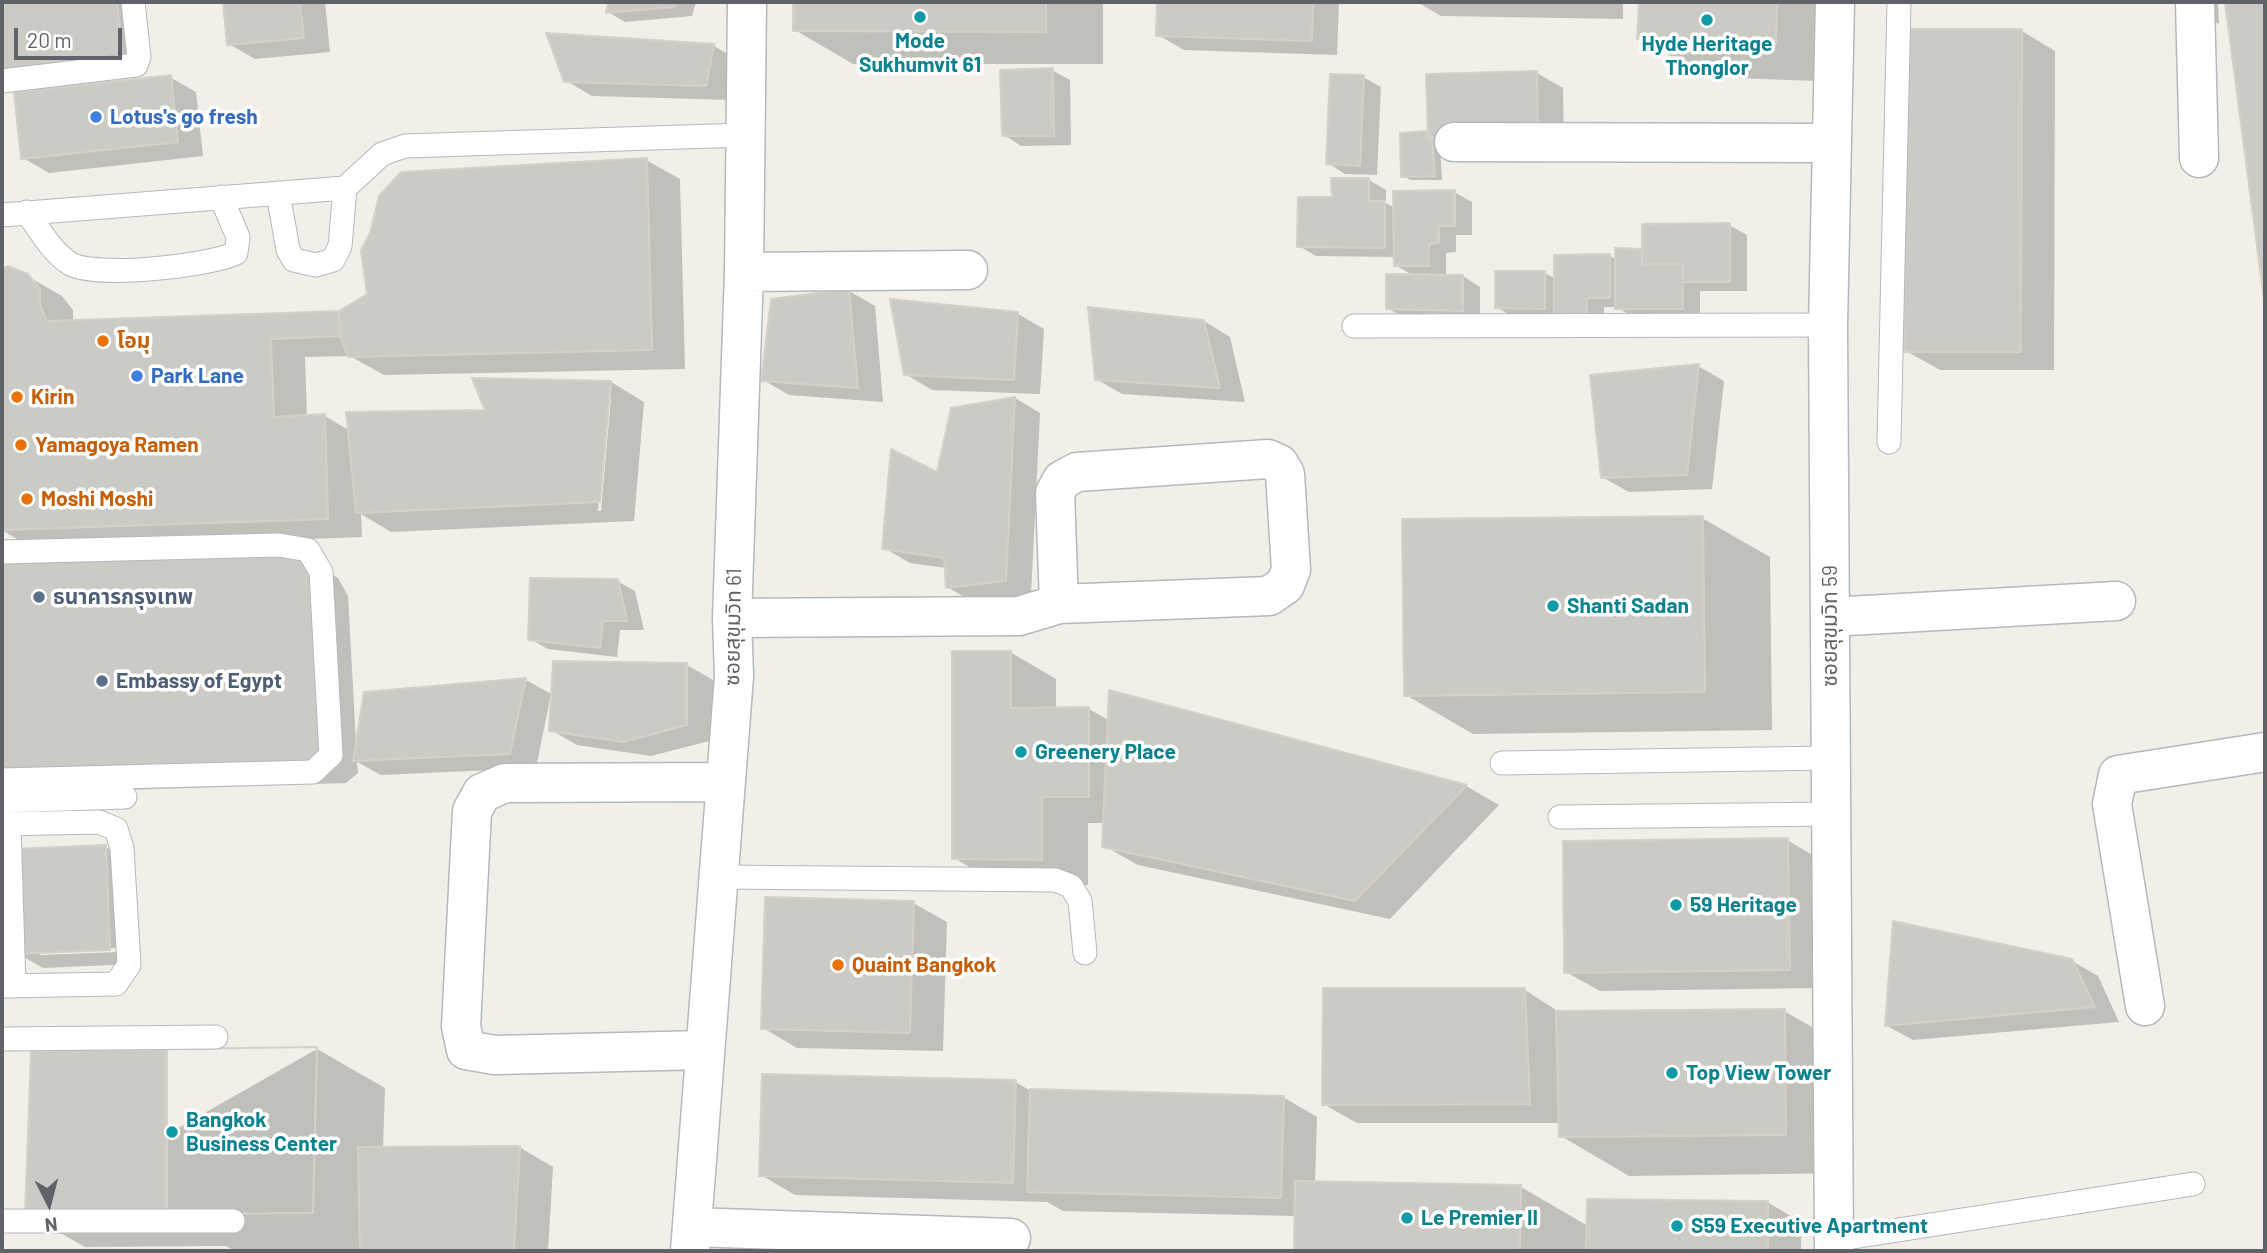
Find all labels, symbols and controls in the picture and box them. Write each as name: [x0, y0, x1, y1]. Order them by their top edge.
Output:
marker: Mode Sukhumvit 61: [912, 9, 928, 25]
marker: Hyde Heritage Thonglor: [1699, 12, 1715, 28]
scale bar: [18, 14, 126, 58]
text: 20 m: [27, 27, 72, 52]
place label: Mode Sukhumvit 61: [859, 28, 981, 78]
place label: Hyde Heritage Thonglor: [1642, 31, 1772, 81]
place label: Lotus's go fresh: [110, 104, 258, 130]
marker: Lotus's go fresh: [88, 109, 104, 125]
place label: โอมุ: [117, 328, 150, 354]
marker: โอมุ: [95, 333, 111, 349]
place label: Park Lane: [151, 363, 244, 389]
marker: Park Lane: [129, 368, 145, 384]
place label: Kirin: [31, 384, 74, 410]
marker: Kirin: [9, 389, 25, 405]
place label: Yamagoya Ramen: [35, 432, 199, 458]
marker: Yamagoya Ramen: [13, 437, 29, 453]
place label: Moshi Moshi: [41, 486, 153, 512]
marker: Moshi Moshi: [19, 491, 35, 507]
street label: ซอยสุขุมวิท 59: [1817, 565, 1843, 687]
street label: ซอยสุขุมวิท 61: [719, 568, 747, 686]
place label: ธนาคารกรุงเทพ: [53, 584, 193, 610]
marker: ธนาคารกรุงเทพ: [31, 589, 47, 605]
place label: Shanti Sadan: [1567, 593, 1689, 619]
marker: Shanti Sadan: [1545, 598, 1561, 614]
place label: Embassy of Egypt: [116, 668, 282, 694]
marker: Embassy of Egypt: [94, 673, 110, 689]
place label: Greenery Place: [1035, 739, 1176, 765]
marker: Greenery Place: [1013, 744, 1029, 760]
place label: 59 Heritage: [1690, 892, 1797, 918]
marker: 59 Heritage: [1668, 897, 1684, 913]
place label: Quaint Bangkok: [852, 952, 996, 978]
marker: Quaint Bangkok: [830, 957, 846, 973]
place label: Top View Tower: [1686, 1060, 1831, 1086]
marker: Top View Tower: [1664, 1065, 1680, 1081]
place label: Bangkok Business Center: [186, 1107, 337, 1157]
marker: Bangkok Business Center: [164, 1124, 180, 1140]
north arrow: [14, 1169, 84, 1239]
place label: Le Premier II: [1421, 1205, 1538, 1231]
marker: Le Premier II: [1399, 1210, 1415, 1226]
text: N: [44, 1213, 59, 1237]
place label: S59 Executive Apartment: [1691, 1213, 1928, 1239]
marker: S59 Executive Apartment: [1669, 1218, 1685, 1234]

